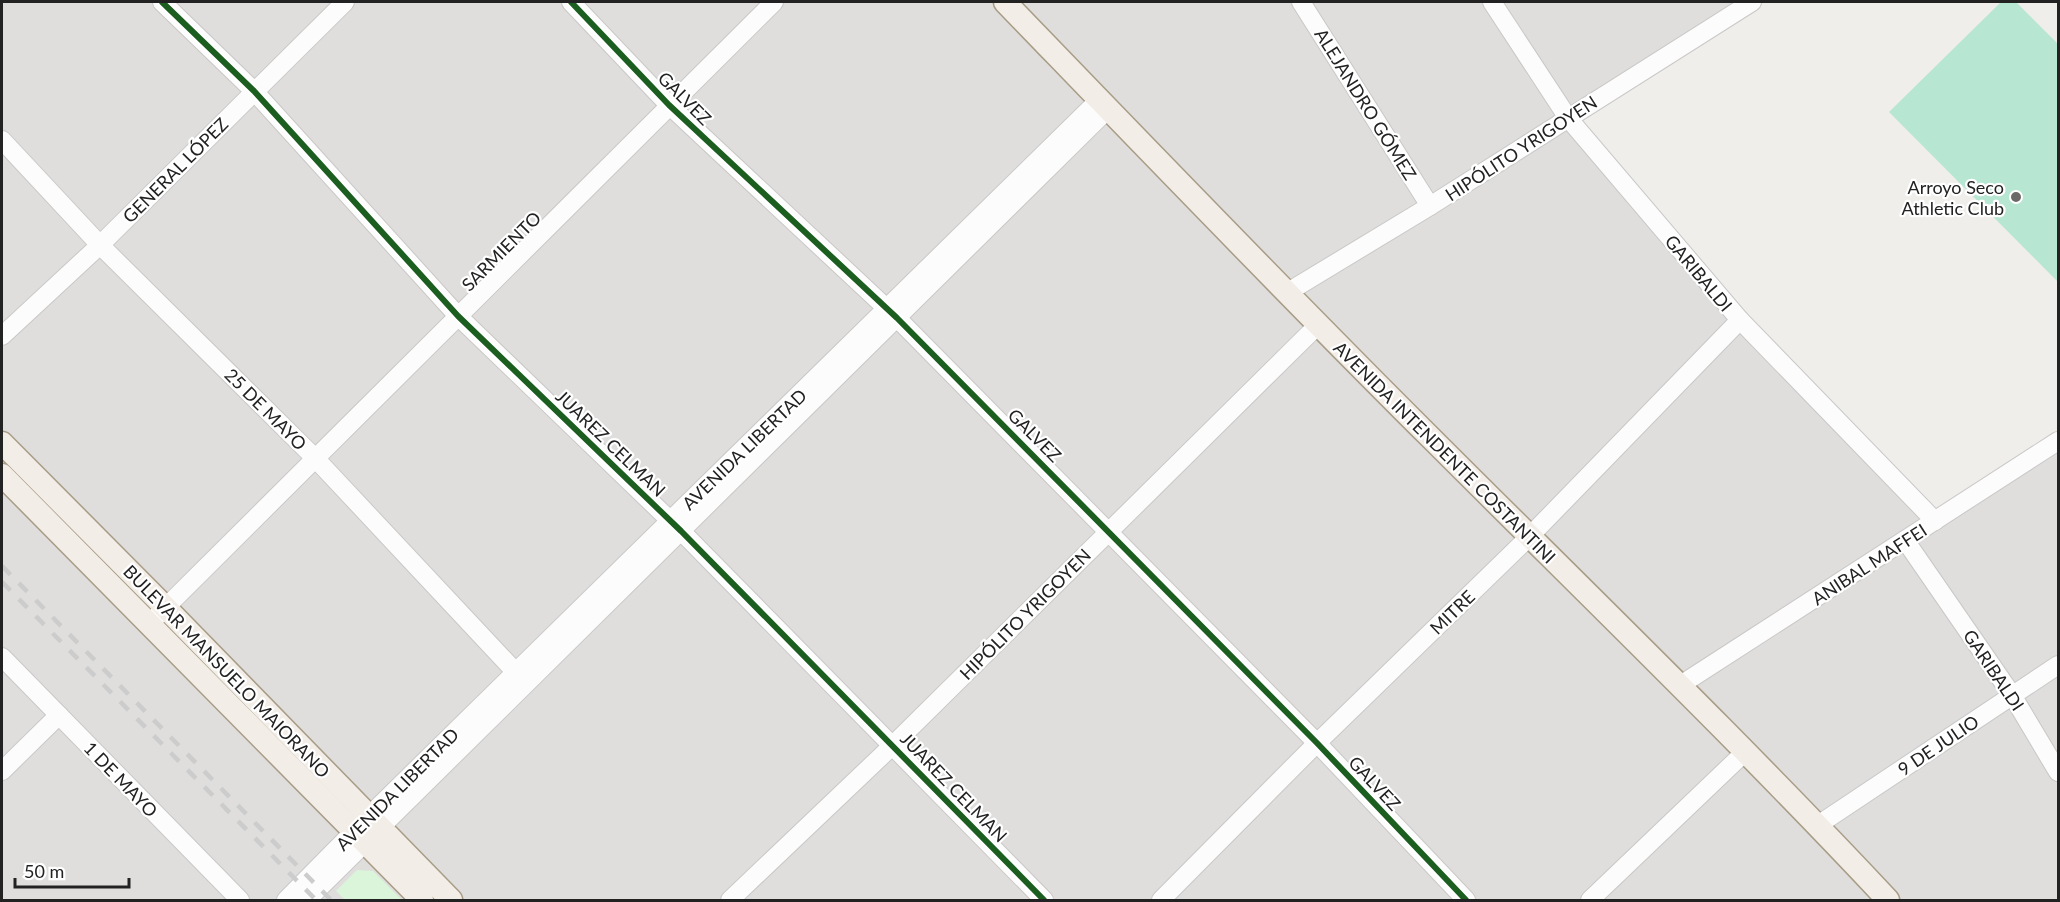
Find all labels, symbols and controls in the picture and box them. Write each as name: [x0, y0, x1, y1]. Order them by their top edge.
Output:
street label: ALEJANDRO GÓMEZ: [1310, 24, 1422, 184]
street label: GALVEZ: [654, 67, 716, 129]
street label: HIPÓLITO YRIGOYEN: [1441, 91, 1601, 205]
street label: GENERAL LÓPEZ: [118, 113, 232, 227]
place label: Arroyo Seco Athletic Club: [1901, 176, 2004, 219]
marker: Arroyo Seco Athletic Club: [2009, 190, 2023, 204]
street label: SARMIENTO: [457, 207, 545, 295]
street label: GARIBALDI: [1661, 230, 1737, 316]
street label: AVENIDA INTENDENTE COSTANTINI: [1329, 336, 1561, 568]
street label: 25 DE MAYO: [220, 363, 312, 455]
street label: AVENIDA LIBERTAD: [677, 384, 811, 514]
street label: JUAREZ CELMAN: [552, 385, 670, 501]
street label: GALVEZ: [1004, 404, 1066, 466]
street label: ANIBAL MAFFEI: [1807, 519, 1931, 609]
street label: HIPÓLITO YRIGOYEN: [955, 544, 1095, 684]
street label: BULEVAR MANSUELO MAIORANO: [119, 560, 335, 782]
street label: MITRE: [1425, 585, 1479, 639]
street label: GARIBALDI: [1959, 625, 2029, 715]
street label: 9 DE JULIO: [1893, 710, 1983, 780]
street label: AVENIDA LIBERTAD: [331, 723, 463, 855]
street label: JUAREZ CELMAN: [896, 728, 1012, 846]
street label: 1 DE MAYO: [80, 737, 162, 821]
street label: GALVEZ: [1344, 751, 1406, 815]
scale bar: [15, 851, 129, 889]
text: 50 m: [24, 860, 64, 882]

